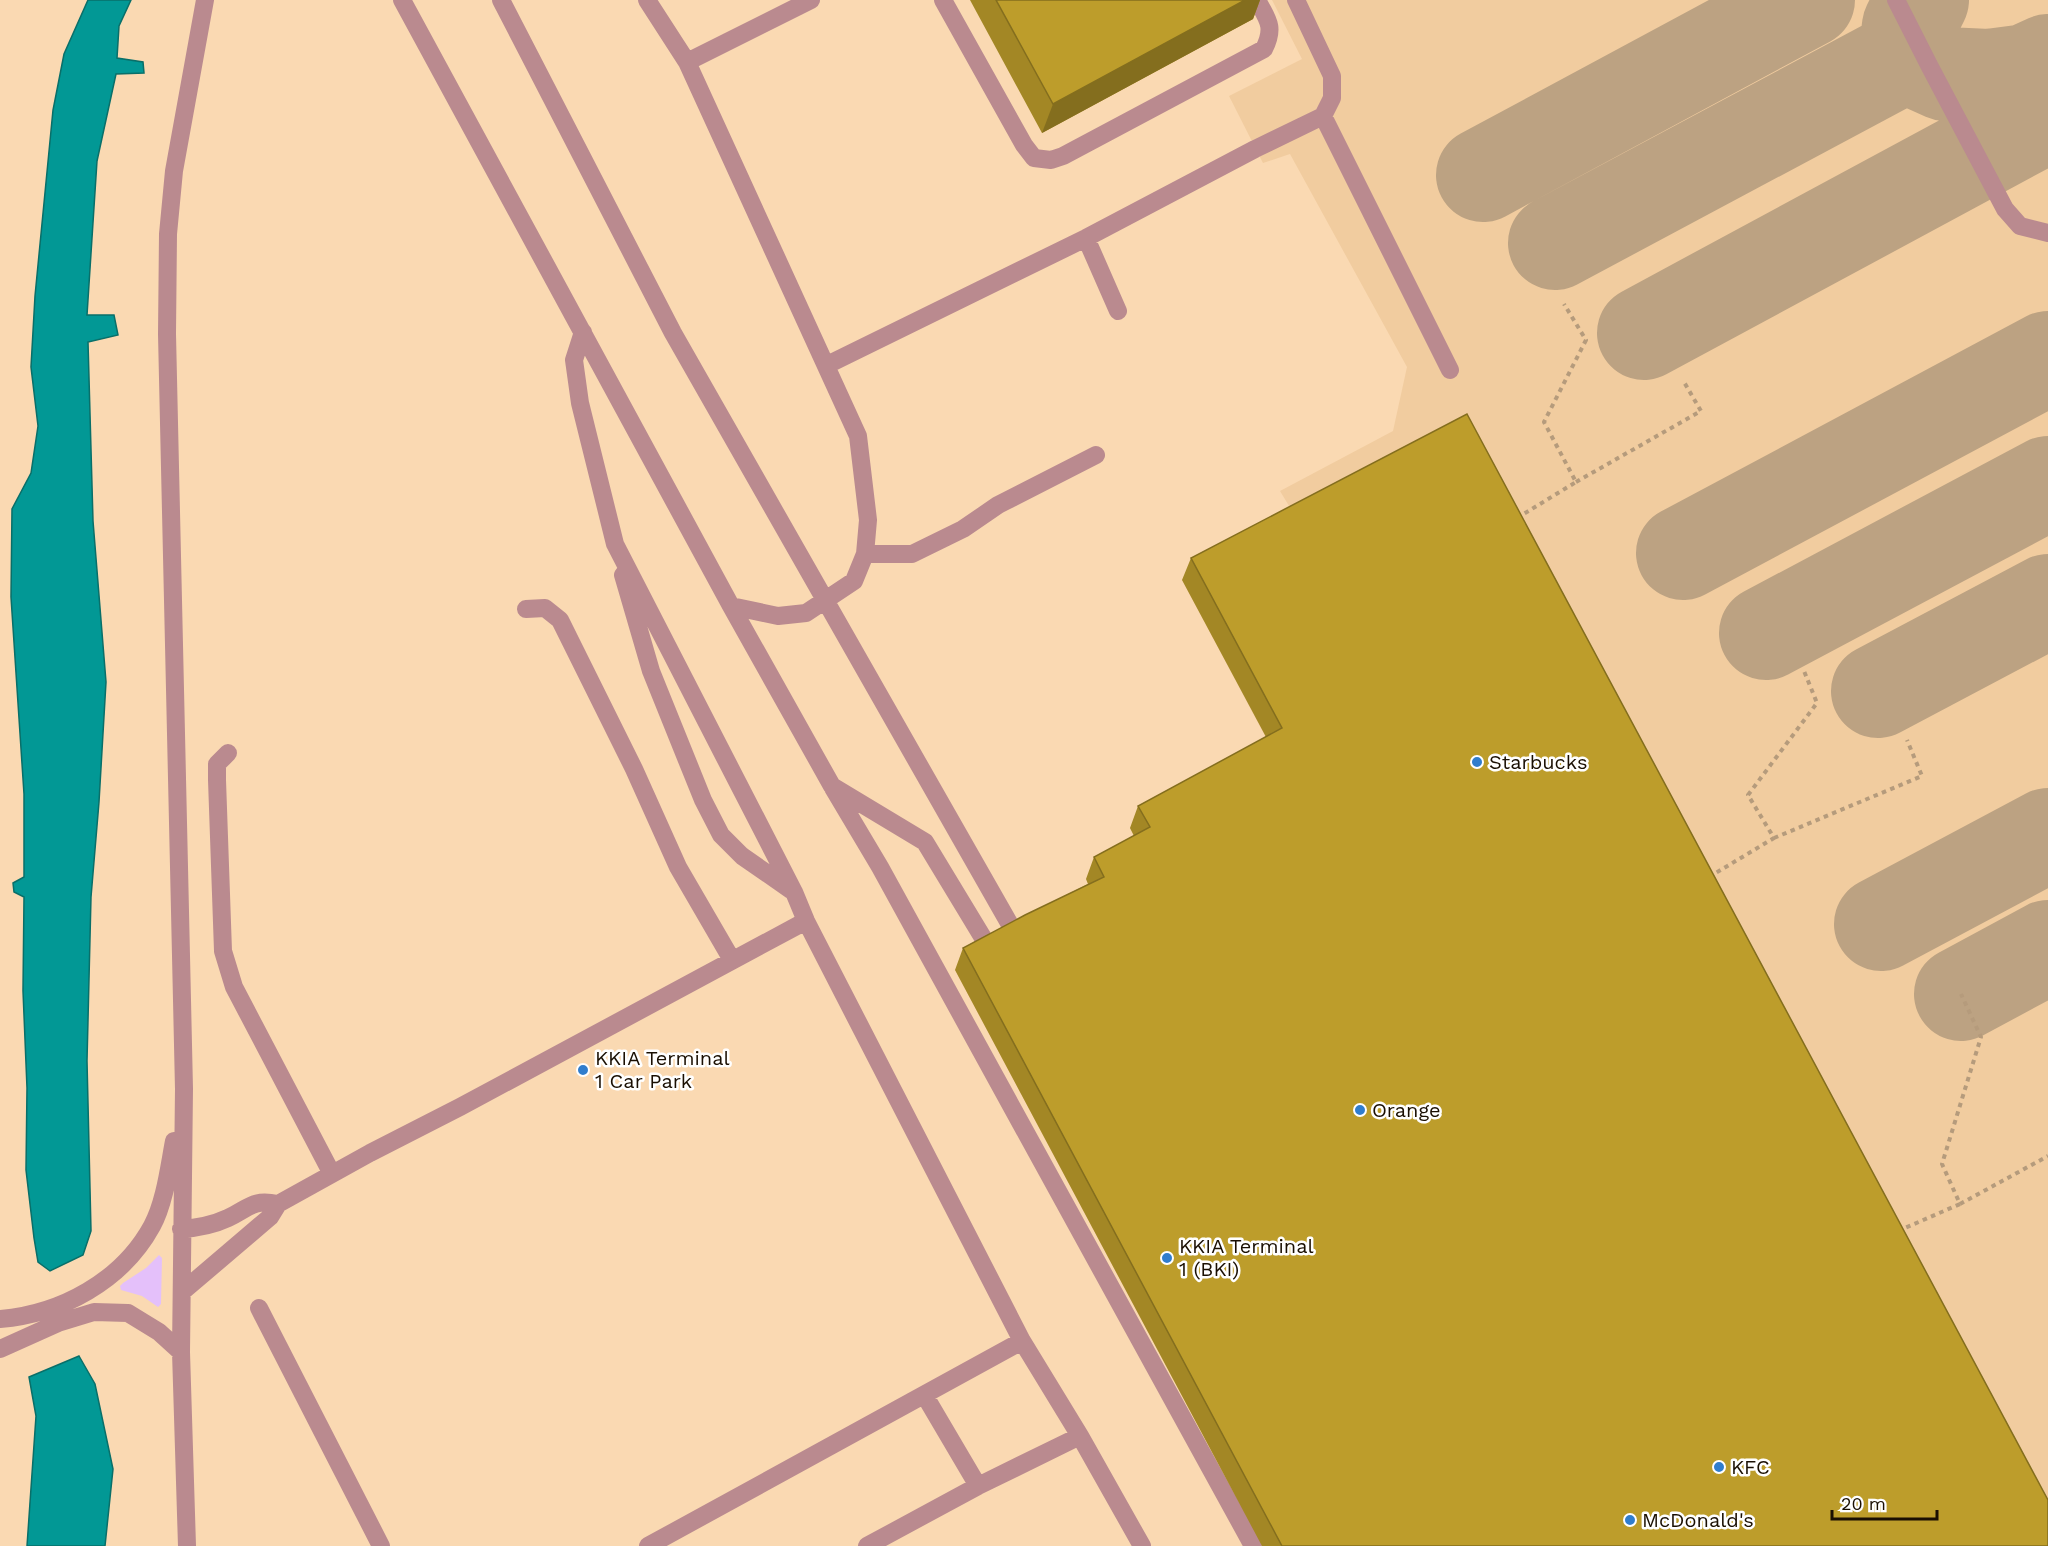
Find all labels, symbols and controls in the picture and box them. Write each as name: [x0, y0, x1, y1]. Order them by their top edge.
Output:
place label: Starbucks: [1489, 750, 1587, 774]
marker: Starbucks: [1470, 755, 1484, 769]
place label: KKIA Terminal 1 Car Park: [595, 1046, 730, 1093]
marker: KKIA Terminal 1 Car Park: [576, 1063, 590, 1077]
place label: Orange: [1372, 1098, 1441, 1122]
marker: Orange: [1353, 1103, 1367, 1117]
place label: KKIA Terminal 1 (BKI): [1179, 1234, 1314, 1281]
marker: KKIA Terminal 1 (BKI): [1160, 1251, 1174, 1265]
place label: KFC: [1731, 1455, 1770, 1479]
marker: KFC: [1712, 1460, 1726, 1474]
scale bar: [1832, 1483, 1937, 1521]
text: 20 m: [1841, 1493, 1886, 1514]
place label: McDonald's: [1642, 1508, 1754, 1532]
marker: McDonald's: [1623, 1513, 1637, 1527]

